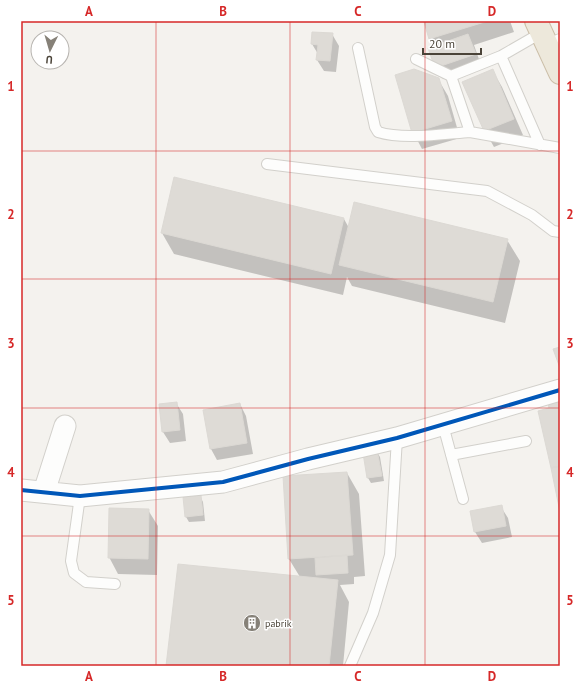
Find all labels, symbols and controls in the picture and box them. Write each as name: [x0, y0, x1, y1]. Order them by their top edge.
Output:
text: A: [85, 3, 93, 20]
text: B: [219, 3, 227, 20]
text: C: [354, 3, 362, 20]
text: D: [488, 3, 496, 20]
north arrow: [30, 30, 70, 70]
scale bar: [423, 30, 481, 56]
text: 20 m: [429, 36, 455, 51]
text: U: [45, 53, 53, 67]
text: 1: [7, 78, 15, 95]
text: 1: [566, 78, 574, 95]
text: 2: [7, 206, 15, 223]
text: 2: [566, 206, 574, 223]
text: 3: [7, 335, 15, 352]
text: 3: [566, 335, 574, 352]
text: 4: [7, 464, 15, 481]
text: 4: [566, 464, 574, 481]
text: 5: [7, 592, 15, 609]
text: 5: [566, 592, 574, 609]
building icon: pabrik: [242, 613, 262, 633]
place label: pabrik: [265, 617, 292, 630]
text: A: [85, 668, 93, 685]
text: B: [219, 668, 227, 685]
text: C: [354, 668, 362, 685]
text: D: [488, 668, 496, 685]

